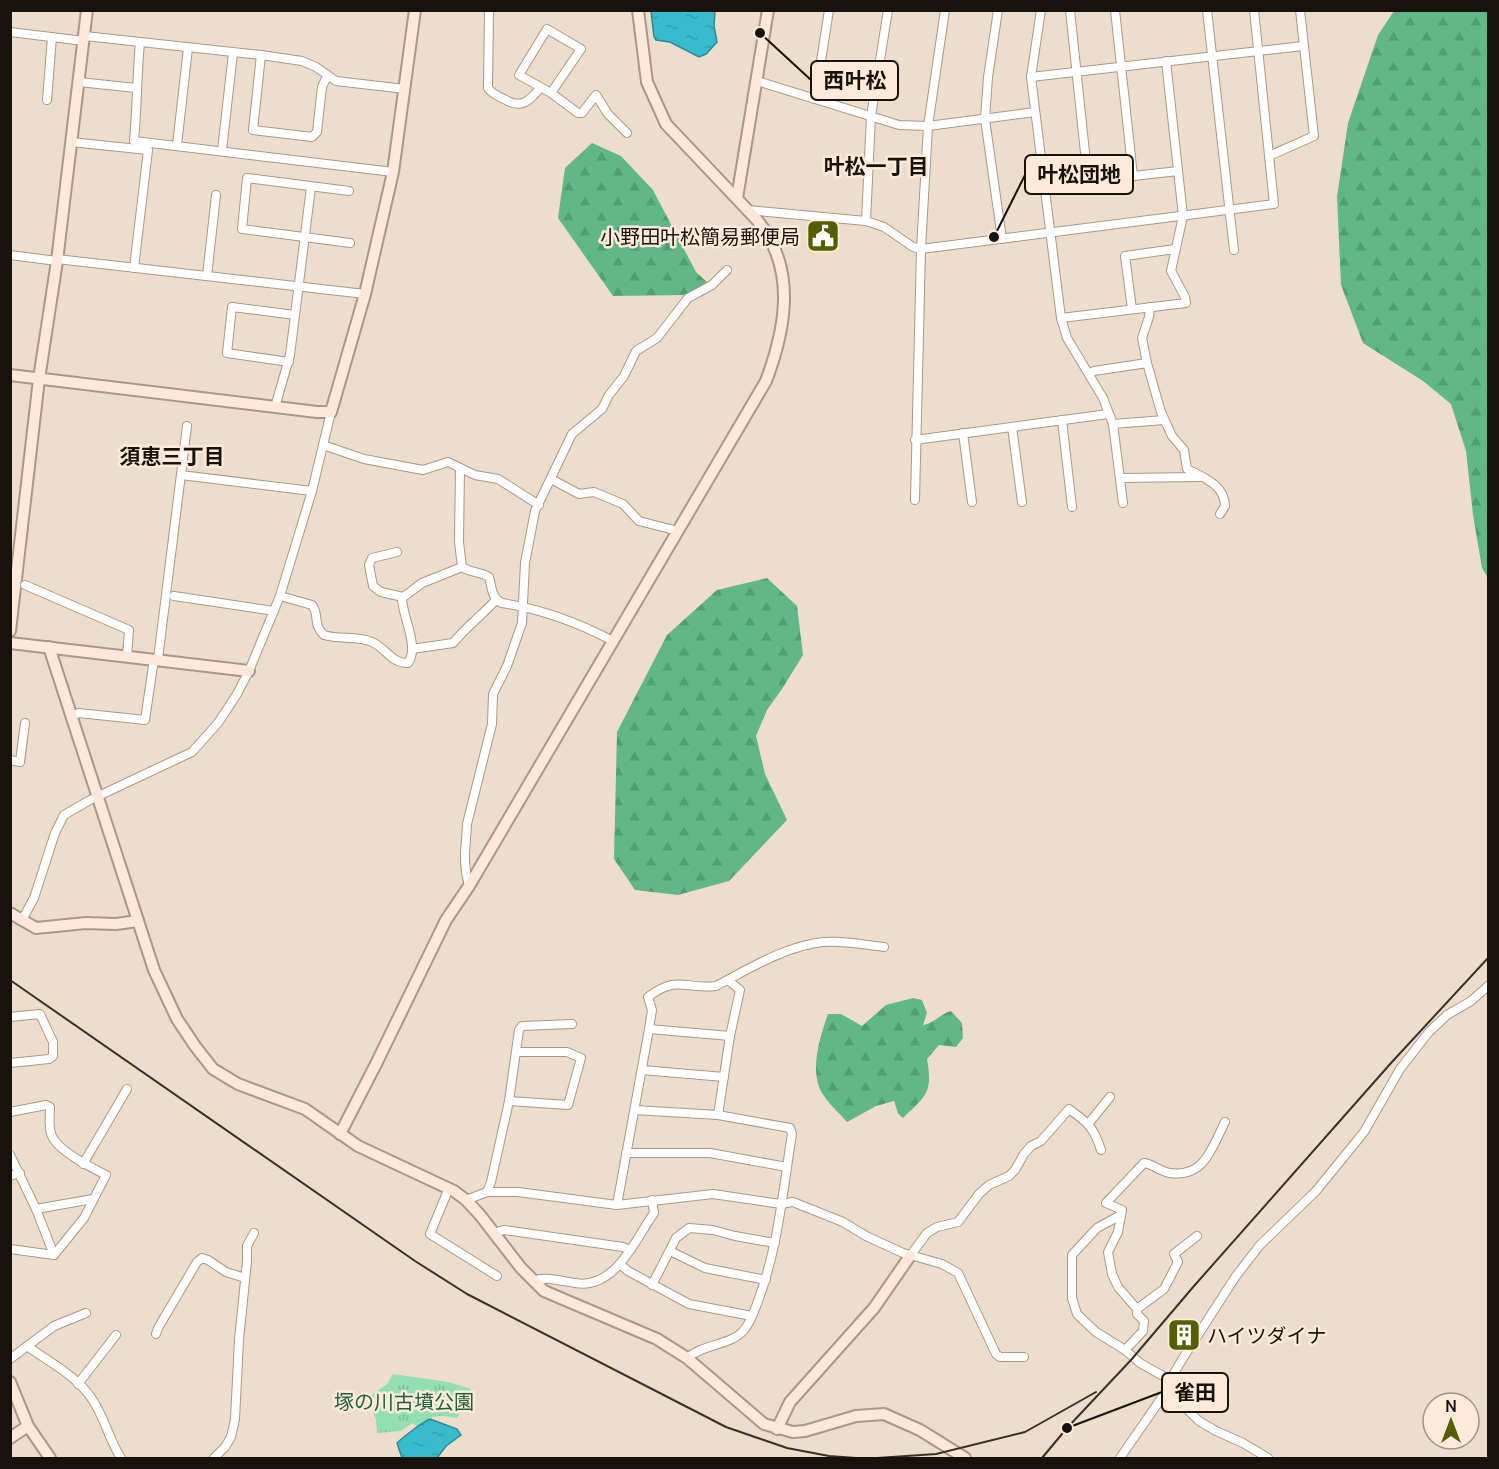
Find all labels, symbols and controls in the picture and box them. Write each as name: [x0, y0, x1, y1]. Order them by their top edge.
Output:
callout: 西叶松: [811, 61, 898, 100]
text: 西叶松: [824, 66, 887, 94]
district label: 叶松一丁目: [824, 152, 929, 180]
callout: 叶松団地: [1025, 155, 1133, 194]
text: 叶松団地: [1037, 160, 1121, 188]
public building icon: 小野田叶松簡易郵便局: [805, 218, 841, 254]
place label: 小野田叶松簡易郵便局: [600, 223, 800, 250]
district label: 須恵三丁目: [120, 442, 225, 470]
building icon: ハイツダイナ: [1166, 1317, 1202, 1353]
place label: ハイツダイナ: [1207, 1322, 1326, 1349]
callout: 雀田: [1162, 1373, 1228, 1412]
text: 雀田: [1174, 1378, 1216, 1406]
park label: 塚の川古墳公園: [334, 1388, 474, 1415]
north arrow: [1421, 1391, 1481, 1451]
text: N: [1445, 1395, 1457, 1417]

